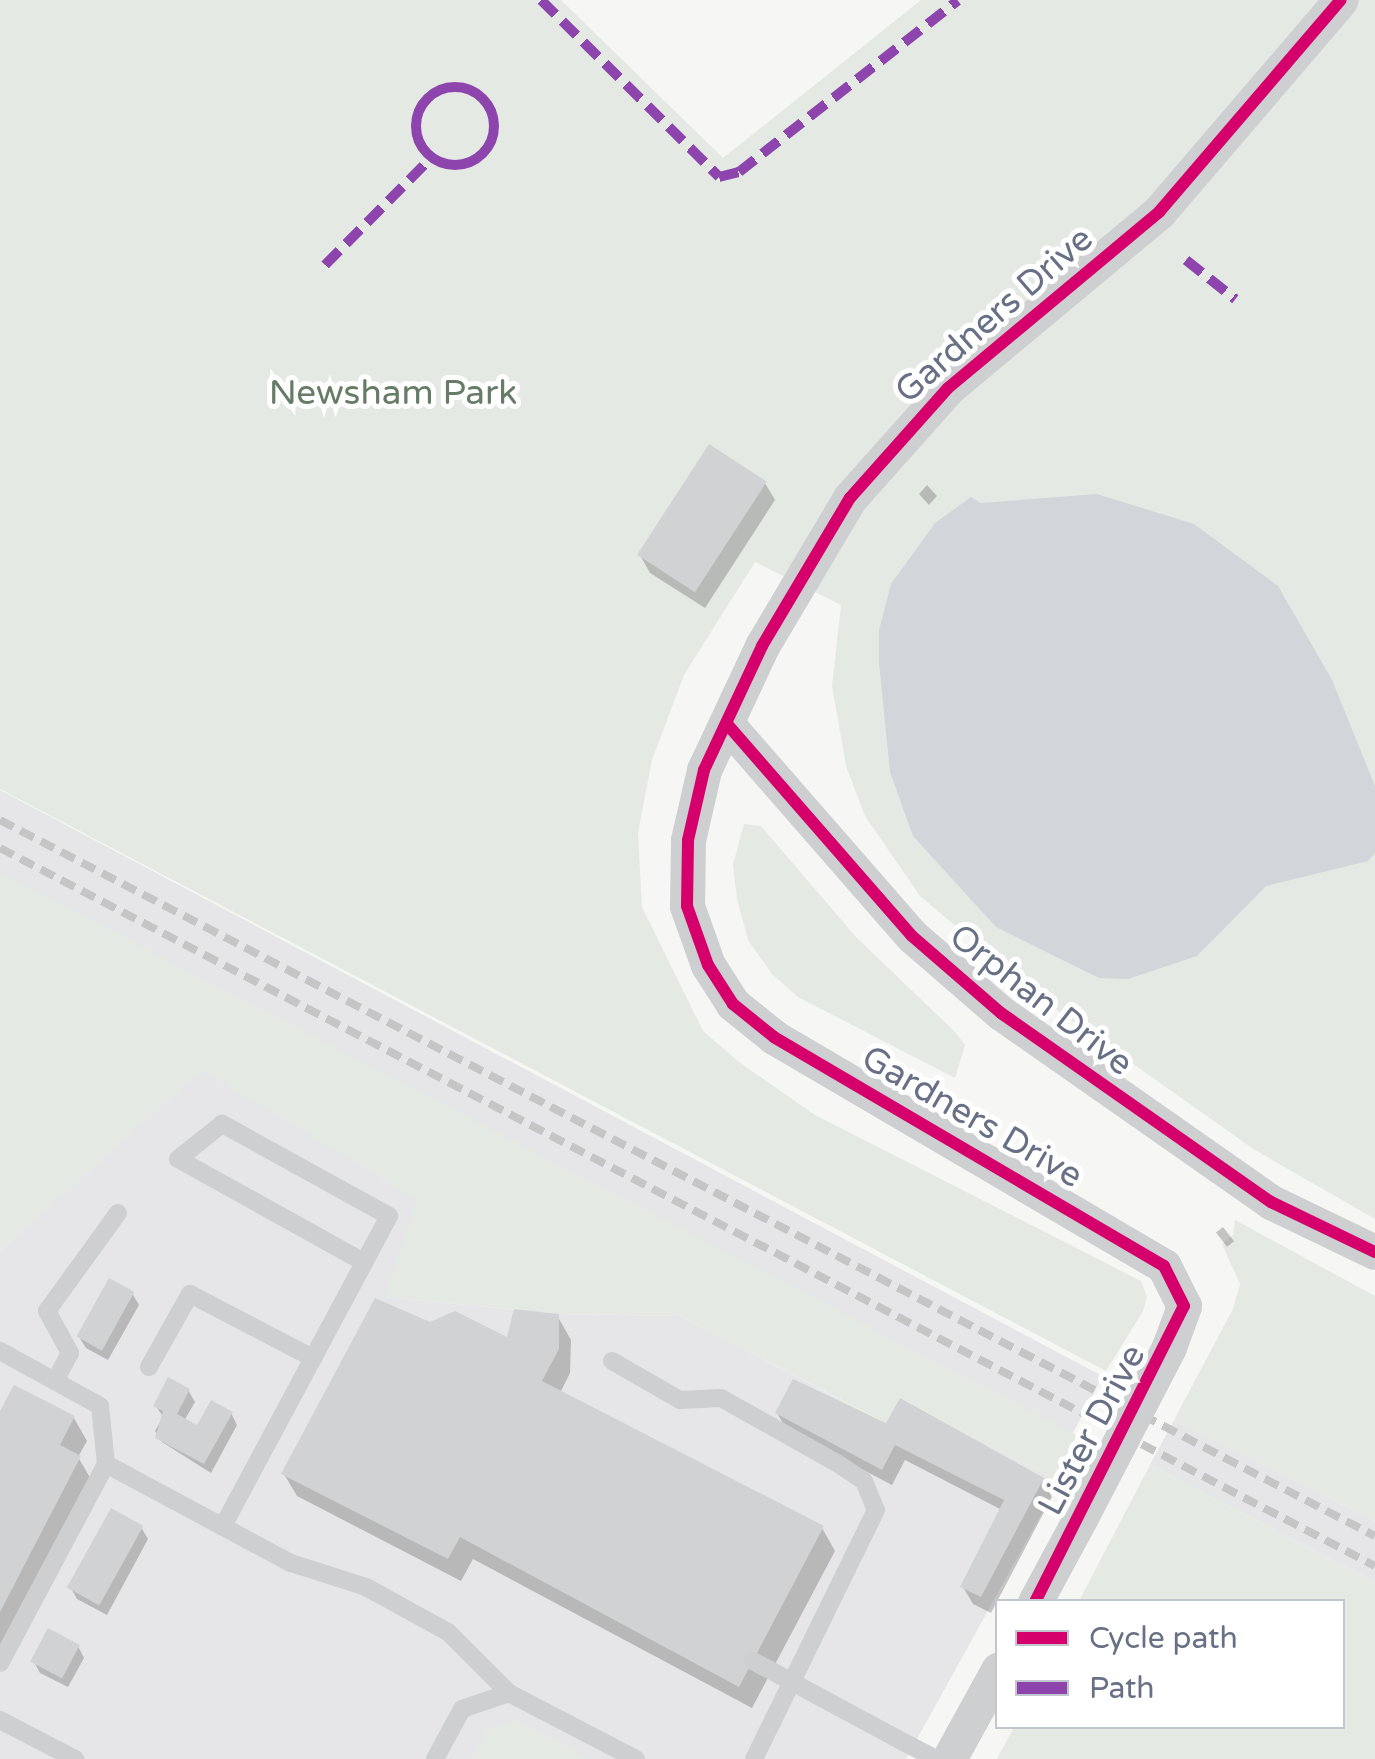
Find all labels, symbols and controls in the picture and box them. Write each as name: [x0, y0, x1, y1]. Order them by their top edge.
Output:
street label: Gardners Drive: [887, 218, 1101, 412]
park label: Newsham Park: [269, 372, 517, 414]
street label: Orphan Drive: [941, 915, 1141, 1085]
street label: Gardners Drive: [854, 1037, 1090, 1197]
street label: Lister Drive: [1030, 1338, 1154, 1522]
legend: [995, 1599, 1345, 1729]
text: Cycle path: [1089, 1620, 1238, 1657]
text: Path: [1089, 1670, 1155, 1707]

